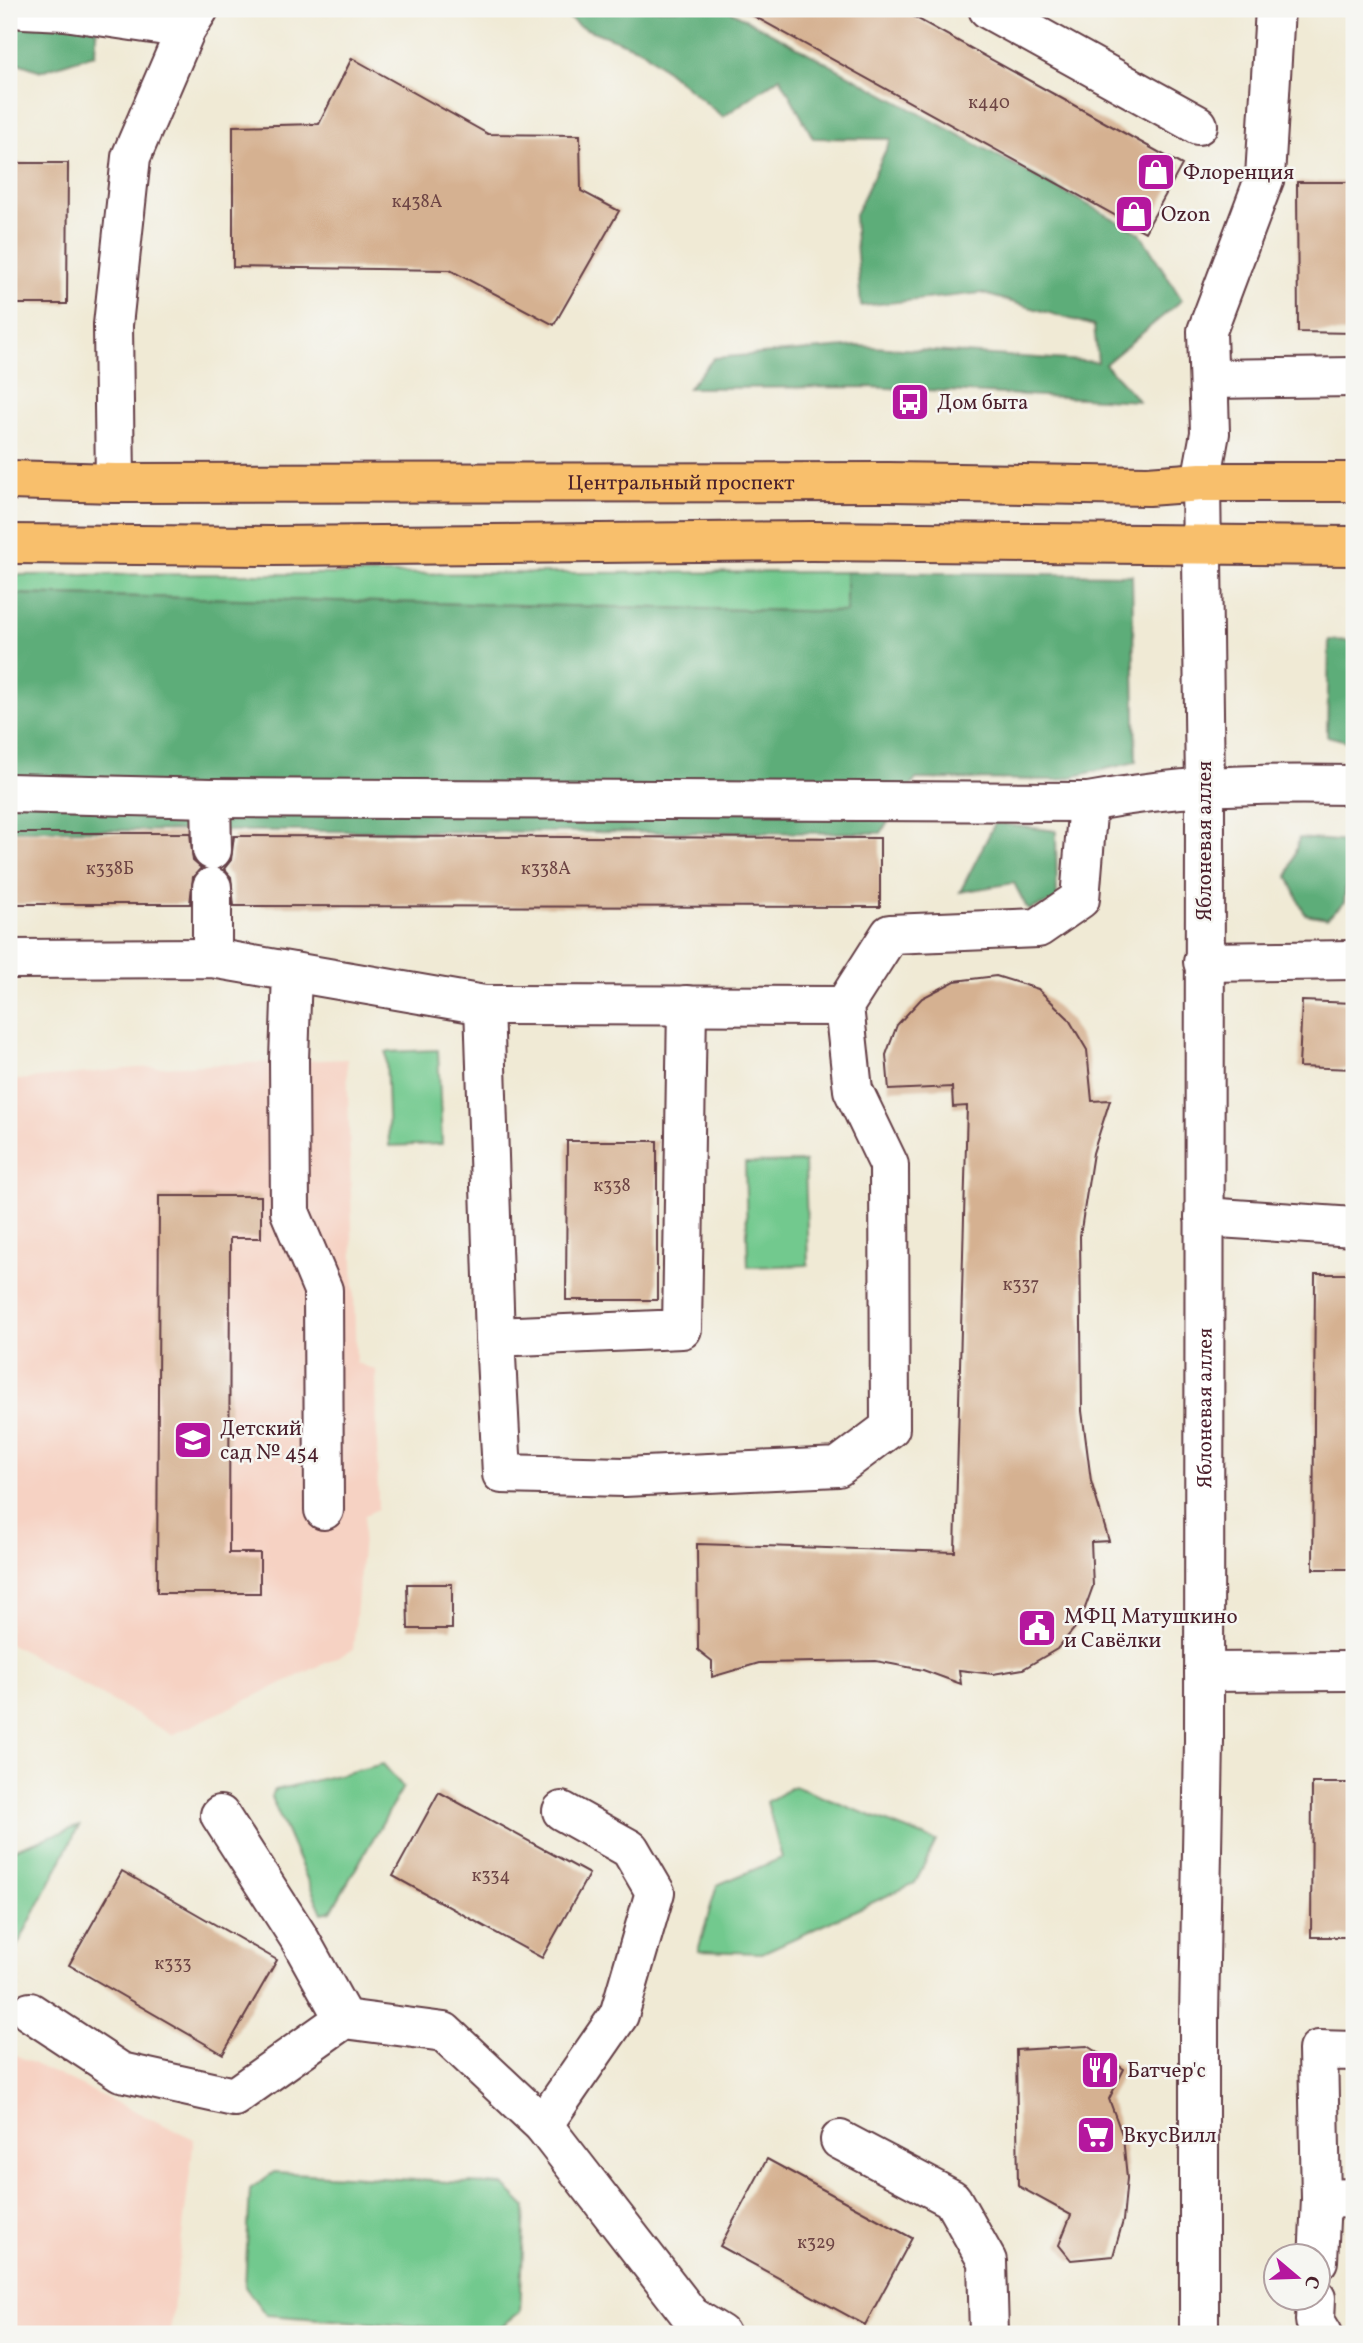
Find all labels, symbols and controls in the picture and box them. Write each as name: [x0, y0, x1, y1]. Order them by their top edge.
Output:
house number: к440: [968, 91, 1010, 116]
shop icon: Флоренция: [1135, 151, 1177, 193]
place label: Флоренция: [1183, 159, 1294, 188]
house number: к438А: [392, 190, 443, 215]
shop icon: Ozon: [1113, 193, 1155, 235]
place label: Ozon: [1161, 201, 1211, 230]
bus stop icon: Дом быта: [889, 381, 931, 423]
place label: Дом быта: [937, 389, 1028, 418]
street label: Центральный проспект: [567, 469, 795, 498]
street label: Яблоневая аллея: [1191, 761, 1220, 921]
house number: к338Б: [86, 857, 134, 882]
house number: к338А: [521, 857, 571, 882]
house number: к338: [593, 1174, 631, 1199]
house number: к337: [1003, 1273, 1039, 1298]
street label: Яблоневая аллея: [1191, 1328, 1220, 1488]
place label: Детский сад № 454: [220, 1415, 319, 1468]
school or university icon: Детский сад № 454: [172, 1419, 214, 1461]
place label: МФЦ Матушкино и Савёлки: [1064, 1603, 1238, 1656]
public building icon: МФЦ Матушкино и Савёлки: [1016, 1607, 1058, 1649]
house number: к334: [472, 1864, 510, 1889]
house number: к333: [154, 1952, 192, 1977]
restaurant icon: Батчер'с: [1079, 2049, 1121, 2091]
place label: Батчер'с: [1127, 2057, 1206, 2086]
supermarket icon: ВкусВилл: [1075, 2114, 1117, 2156]
place label: ВкусВилл: [1123, 2122, 1217, 2151]
house number: к329: [797, 2231, 835, 2256]
north arrow: [1262, 2242, 1332, 2312]
text: С: [1297, 2272, 1325, 2292]

